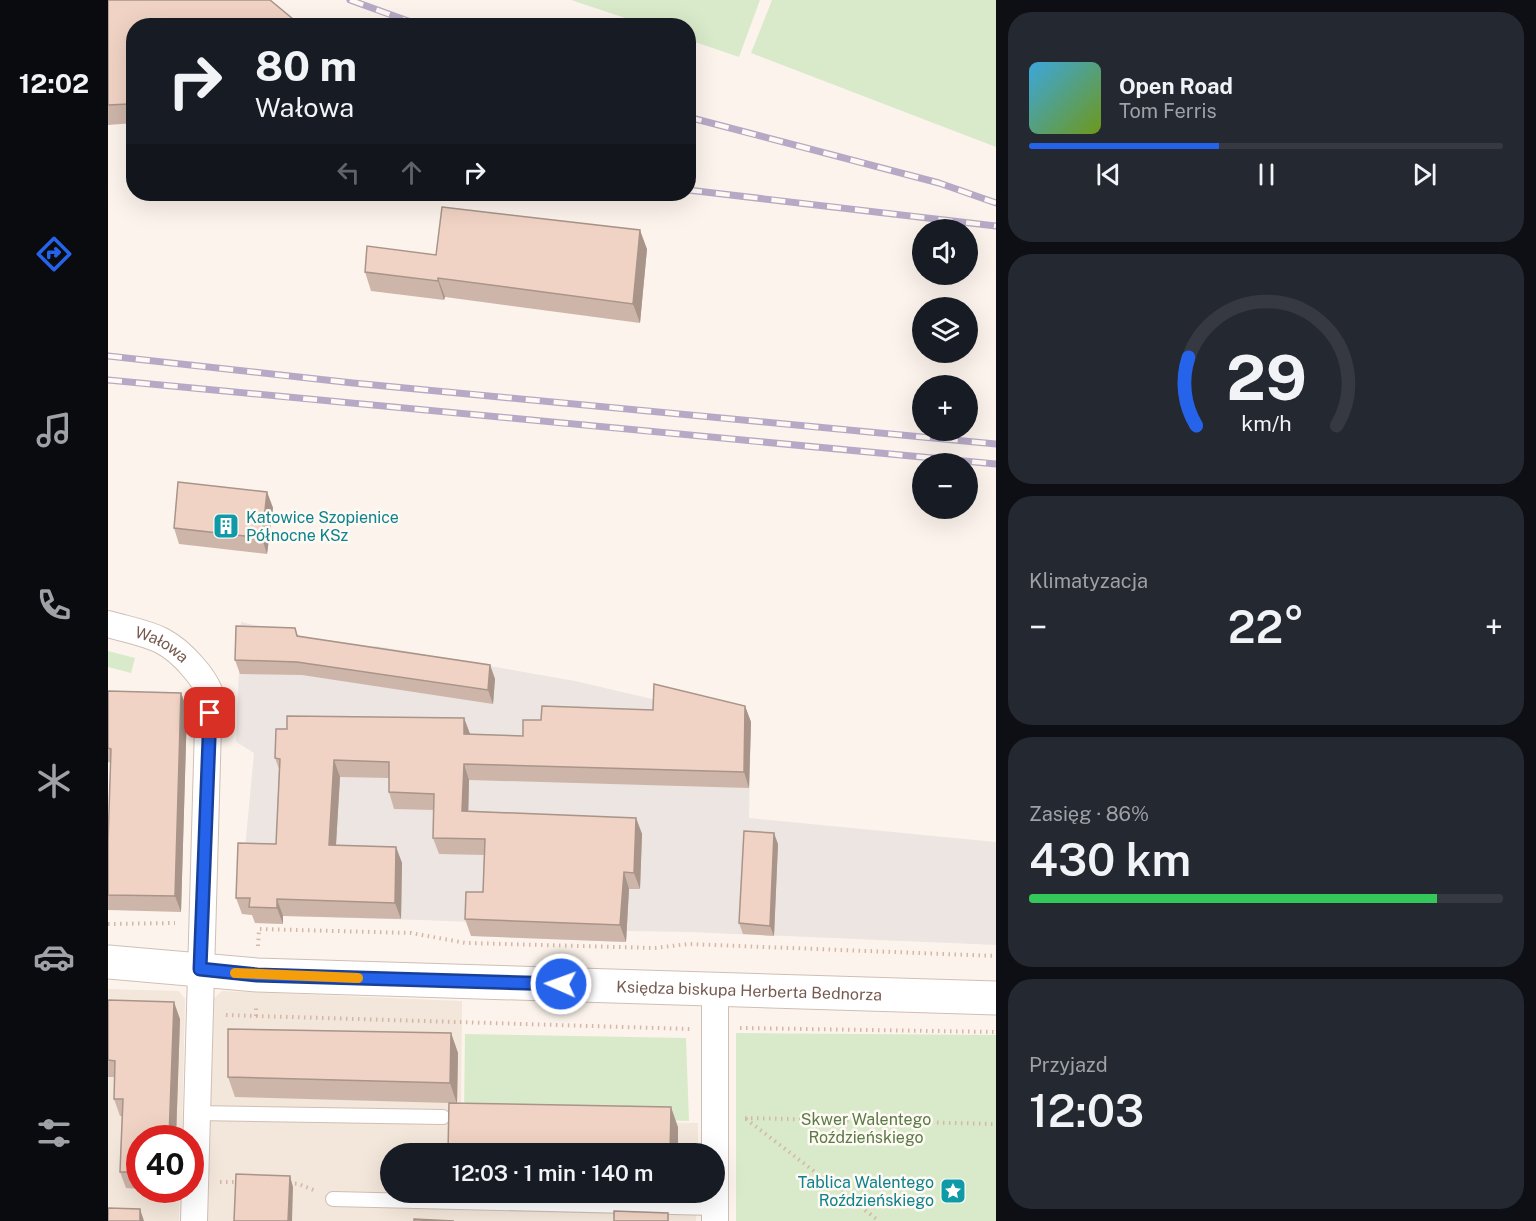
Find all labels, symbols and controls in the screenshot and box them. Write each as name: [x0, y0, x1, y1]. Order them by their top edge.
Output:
text: 80 m: [255, 41, 357, 90]
icon: right: [156, 42, 234, 120]
text: 12:02: [19, 67, 89, 99]
text: Open Road: [1119, 73, 1233, 99]
text: Wałowa: [255, 91, 354, 123]
text: Tom Ferris: [1119, 99, 1217, 123]
icon: left: [332, 156, 365, 189]
icon: ahead: [395, 156, 428, 189]
icon: right: [458, 156, 491, 189]
icon: previous: [1092, 158, 1125, 191]
icon: pause: [1250, 158, 1283, 191]
icon: next: [1408, 158, 1441, 191]
map controls: [912, 219, 978, 519]
button: sound: [912, 219, 978, 285]
icon: directions: [33, 233, 75, 275]
button: layers: [912, 297, 978, 363]
text: 29: [1226, 341, 1306, 414]
button: +: [912, 375, 978, 441]
icon: music: [33, 409, 75, 451]
text: km/h: [1241, 411, 1291, 436]
button: −: [912, 453, 978, 519]
place label: Katowice Szopienice Północne KSz: [246, 508, 399, 545]
building icon: Katowice Szopienice Północne KSz: [211, 511, 241, 541]
text: Klimatyzacja: [1029, 569, 1148, 593]
icon: phone: [33, 584, 75, 626]
text: 22°: [1228, 600, 1304, 653]
text: −: [1029, 608, 1047, 646]
text: +: [1485, 608, 1503, 646]
street label: Wałowa: [133, 623, 193, 667]
pin: [184, 687, 235, 738]
icon: arrive: [193, 696, 226, 729]
icon: climate: [33, 760, 75, 802]
text: Zasięg · 86%: [1029, 802, 1149, 826]
text: 430 km: [1029, 833, 1191, 886]
icon: car: [33, 936, 75, 978]
position arrow: [529, 952, 593, 1016]
street label: Księdza biskupa Herberta Bednorza: [616, 977, 882, 1004]
text: Przyjazd: [1029, 1053, 1108, 1077]
text: 12:03: [1029, 1084, 1144, 1137]
park label: Skwer Walentego Roździeńskiego: [801, 1110, 931, 1147]
icon: filters: [33, 1112, 75, 1154]
speed limit sign: 40: [126, 1125, 204, 1203]
text: 12:03 · 1 min · 140 m: [452, 1160, 653, 1186]
place label: Tablica Walentego Roździeńskiego: [798, 1173, 934, 1210]
place icon: Tablica Walentego Roździeńskiego: [938, 1176, 968, 1206]

